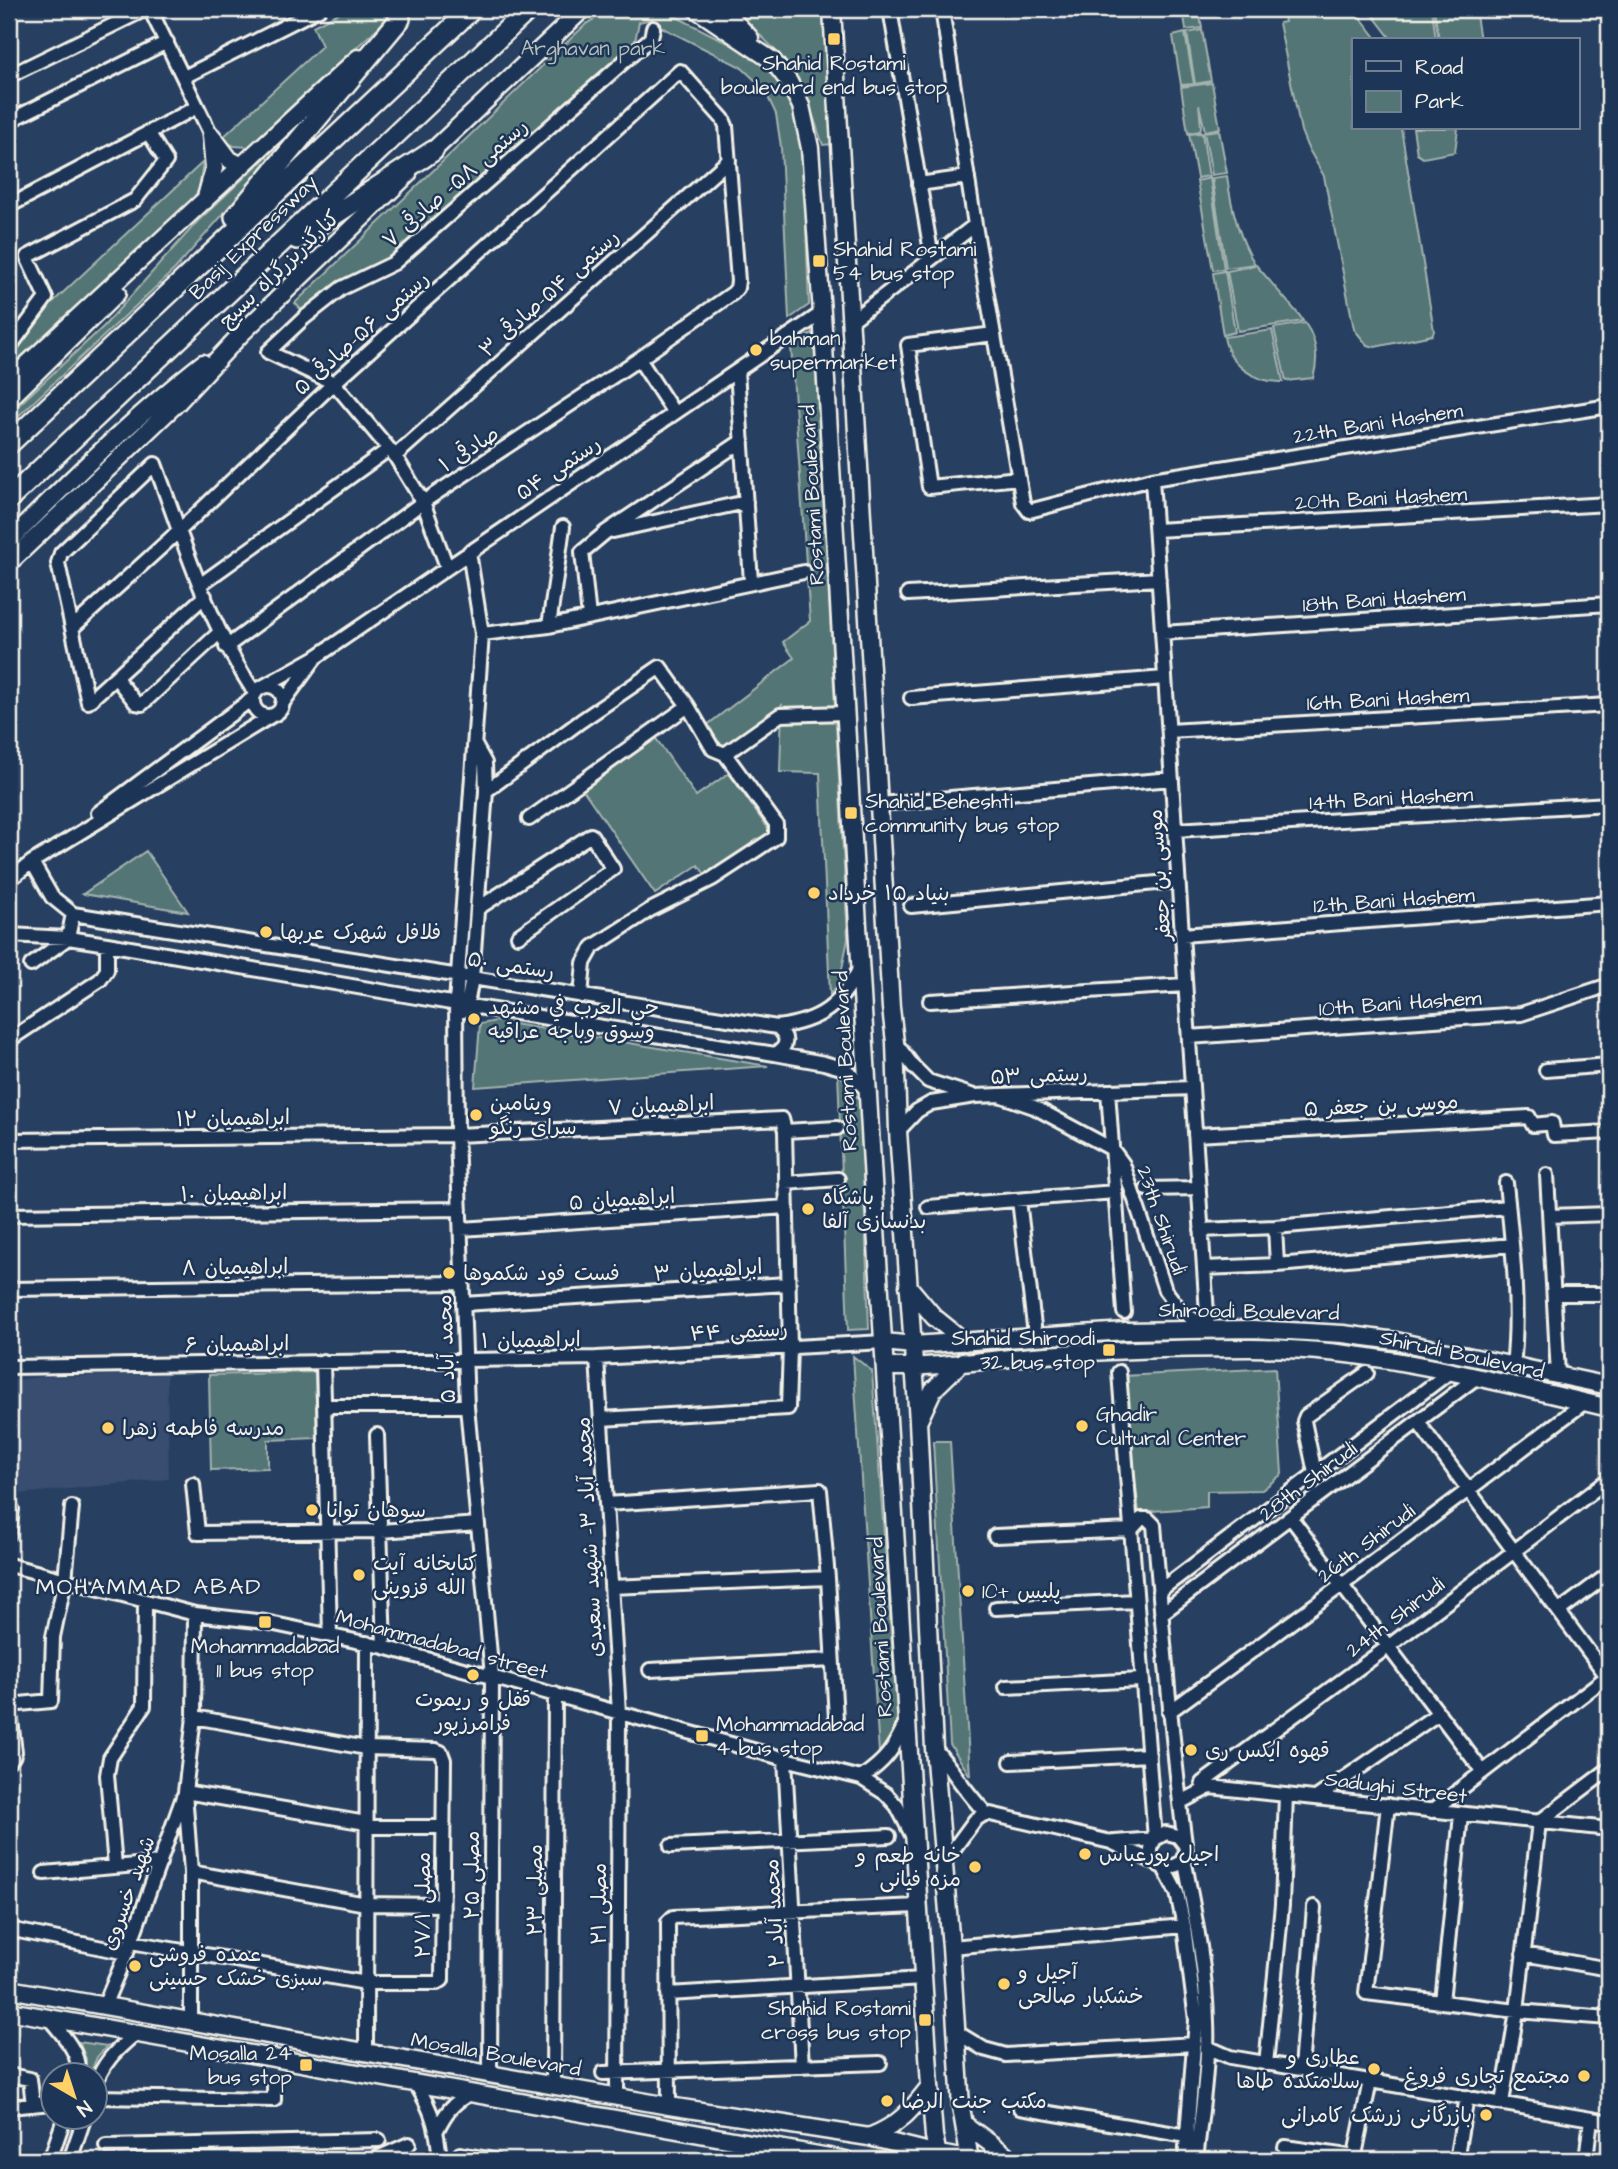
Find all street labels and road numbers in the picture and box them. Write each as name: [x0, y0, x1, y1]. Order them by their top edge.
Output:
street label: رستمی ۵۸- صادقی ۷: [376, 112, 534, 255]
street label: Basij Expressway: [183, 168, 326, 308]
street label: کنارگذربزرگراه بسیج: [212, 204, 346, 335]
street label: رستمی ۵۴-صادقی ۳: [473, 223, 626, 364]
street label: رستمی ۵۶-صادقی ۵: [287, 265, 435, 402]
street label: 22th Bani Hashem: [1291, 396, 1465, 451]
street label: Rostami Boulevard: [793, 404, 832, 586]
street label: صادقی ۱: [434, 419, 505, 480]
street label: رستمی ۵۴: [510, 429, 607, 508]
street label: 20th Bani Hashem: [1294, 479, 1468, 517]
street label: 18th Bani Hashem: [1302, 579, 1467, 620]
street label: 16th Bani Hashem: [1306, 681, 1471, 718]
street label: 14th Bani Hashem: [1308, 780, 1474, 817]
street label: موسی بن جعفر: [1140, 808, 1179, 944]
street label: 12th Bani Hashem: [1312, 880, 1476, 921]
street label: رستمی ۵۰: [465, 944, 557, 987]
street label: Rostami Boulevard: [826, 970, 865, 1152]
street label: 10th Bani Hashem: [1318, 983, 1483, 1024]
street label: رستمی ۵۳: [990, 1059, 1088, 1092]
street label: موسی بن جعفر ۵: [1303, 1087, 1459, 1124]
street label: ابراهیمیان ۷: [607, 1088, 715, 1123]
street label: ابراهیمیان ۱۲: [176, 1103, 290, 1134]
street label: 23th Shirudi: [1129, 1162, 1194, 1278]
street label: ابراهیمیان ۱۰: [180, 1178, 288, 1209]
street label: ابراهیمیان ۵: [568, 1181, 676, 1218]
street label: ابراهیمیان ۸: [181, 1252, 289, 1283]
street label: ابراهیمیان ۳: [653, 1252, 764, 1289]
street label: محمد آباد ۵: [430, 1294, 463, 1404]
street label: Shiroodi Boulevard: [1158, 1295, 1340, 1328]
street label: رستمی ۴۴: [689, 1314, 789, 1349]
street label: Shirudi Boulevard: [1377, 1323, 1547, 1386]
street label: ابراهیمیان ۱: [481, 1325, 581, 1356]
street label: ابراهیمیان ۶: [184, 1329, 290, 1360]
street label: محمد آباد ۳- شهید سعیدی: [569, 1416, 610, 1658]
street label: 28th Shirudi: [1253, 1435, 1363, 1528]
street label: 26th Shirudi: [1311, 1497, 1421, 1590]
street label: Rostami Boulevard: [861, 1536, 900, 1718]
street label: 24th Shirudi: [1340, 1571, 1451, 1664]
street label: Mohammadabad street: [333, 1602, 552, 1687]
street label: Sadughi Street: [1323, 1764, 1469, 1813]
street label: مصلی ۲۵: [458, 1830, 487, 1920]
street label: شهید خسروی: [94, 1832, 163, 1954]
street label: مصلی ۲۳: [521, 1844, 550, 1936]
street label: مصلی ۲۷/۱: [409, 1852, 438, 1958]
street label: محمد آباد ۲: [757, 1858, 792, 1968]
street label: مصلی ۲۱: [585, 1863, 614, 1945]
street label: Mosalla Boulevard: [409, 2025, 583, 2084]

